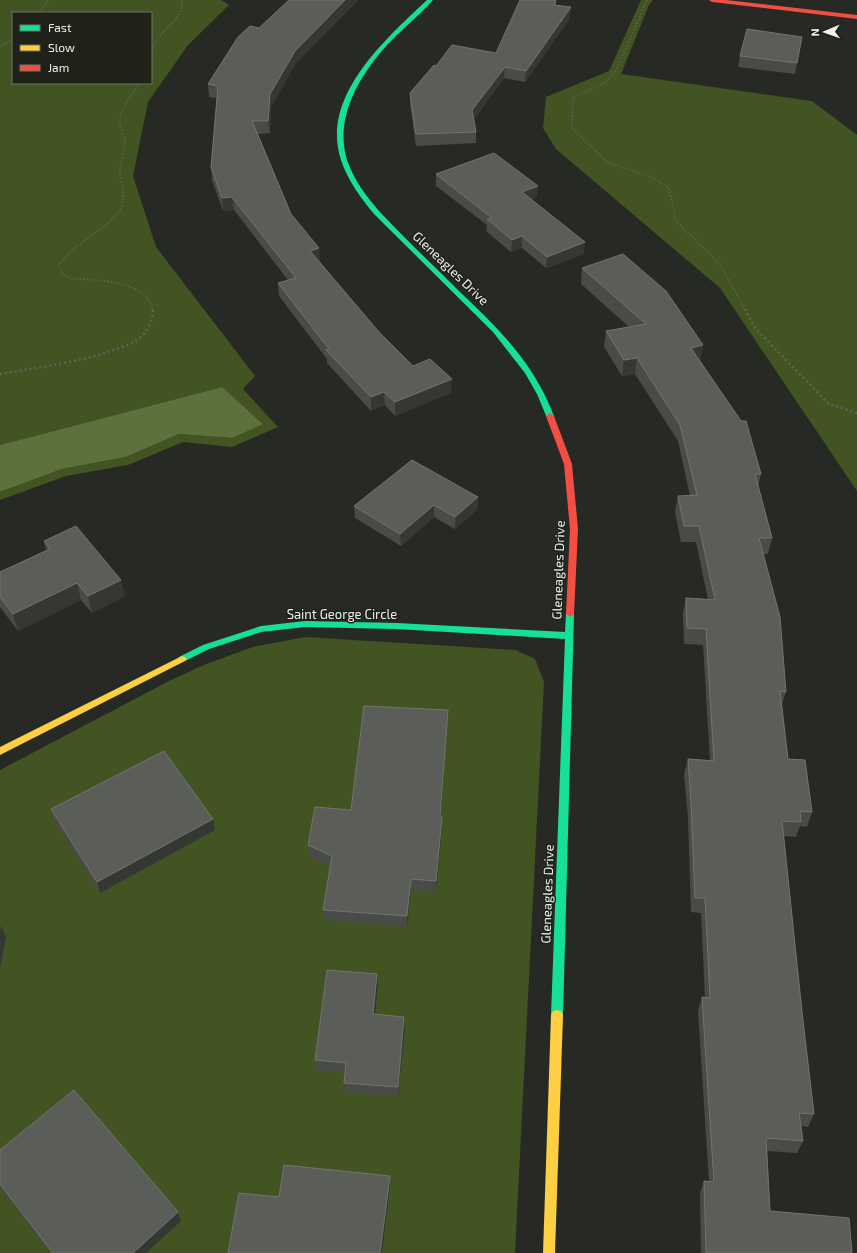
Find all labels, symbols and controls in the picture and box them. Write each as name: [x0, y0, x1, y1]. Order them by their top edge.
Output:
legend: [12, 12, 152, 84]
north arrow: [805, 12, 845, 52]
text: Fast: [48, 20, 72, 34]
text: N: [808, 28, 821, 37]
text: Slow: [48, 40, 75, 54]
text: Jam: [48, 60, 69, 74]
street label: Gleneagles Drive: [410, 228, 492, 308]
street label: Gleneagles Drive: [548, 520, 568, 620]
street label: Saint George Circle: [287, 606, 397, 622]
street label: Gleneagles Drive: [537, 844, 557, 944]

